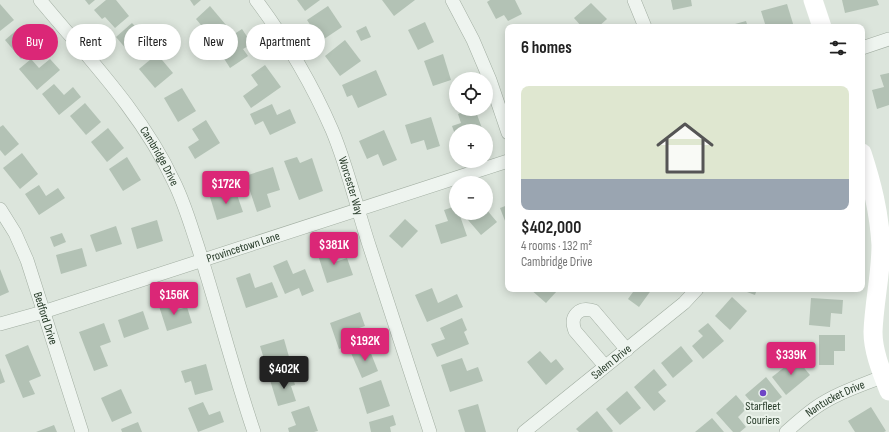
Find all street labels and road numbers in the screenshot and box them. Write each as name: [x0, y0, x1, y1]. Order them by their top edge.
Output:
street label: Cambridge Drive: [137, 123, 182, 188]
street label: Worcester Way: [335, 155, 367, 217]
street label: Provincetown Lane: [205, 228, 282, 266]
street label: Bedford Drive: [30, 290, 61, 347]
street label: Salem Drive: [588, 341, 635, 382]
street label: Nantucket Drive: [802, 377, 867, 420]

